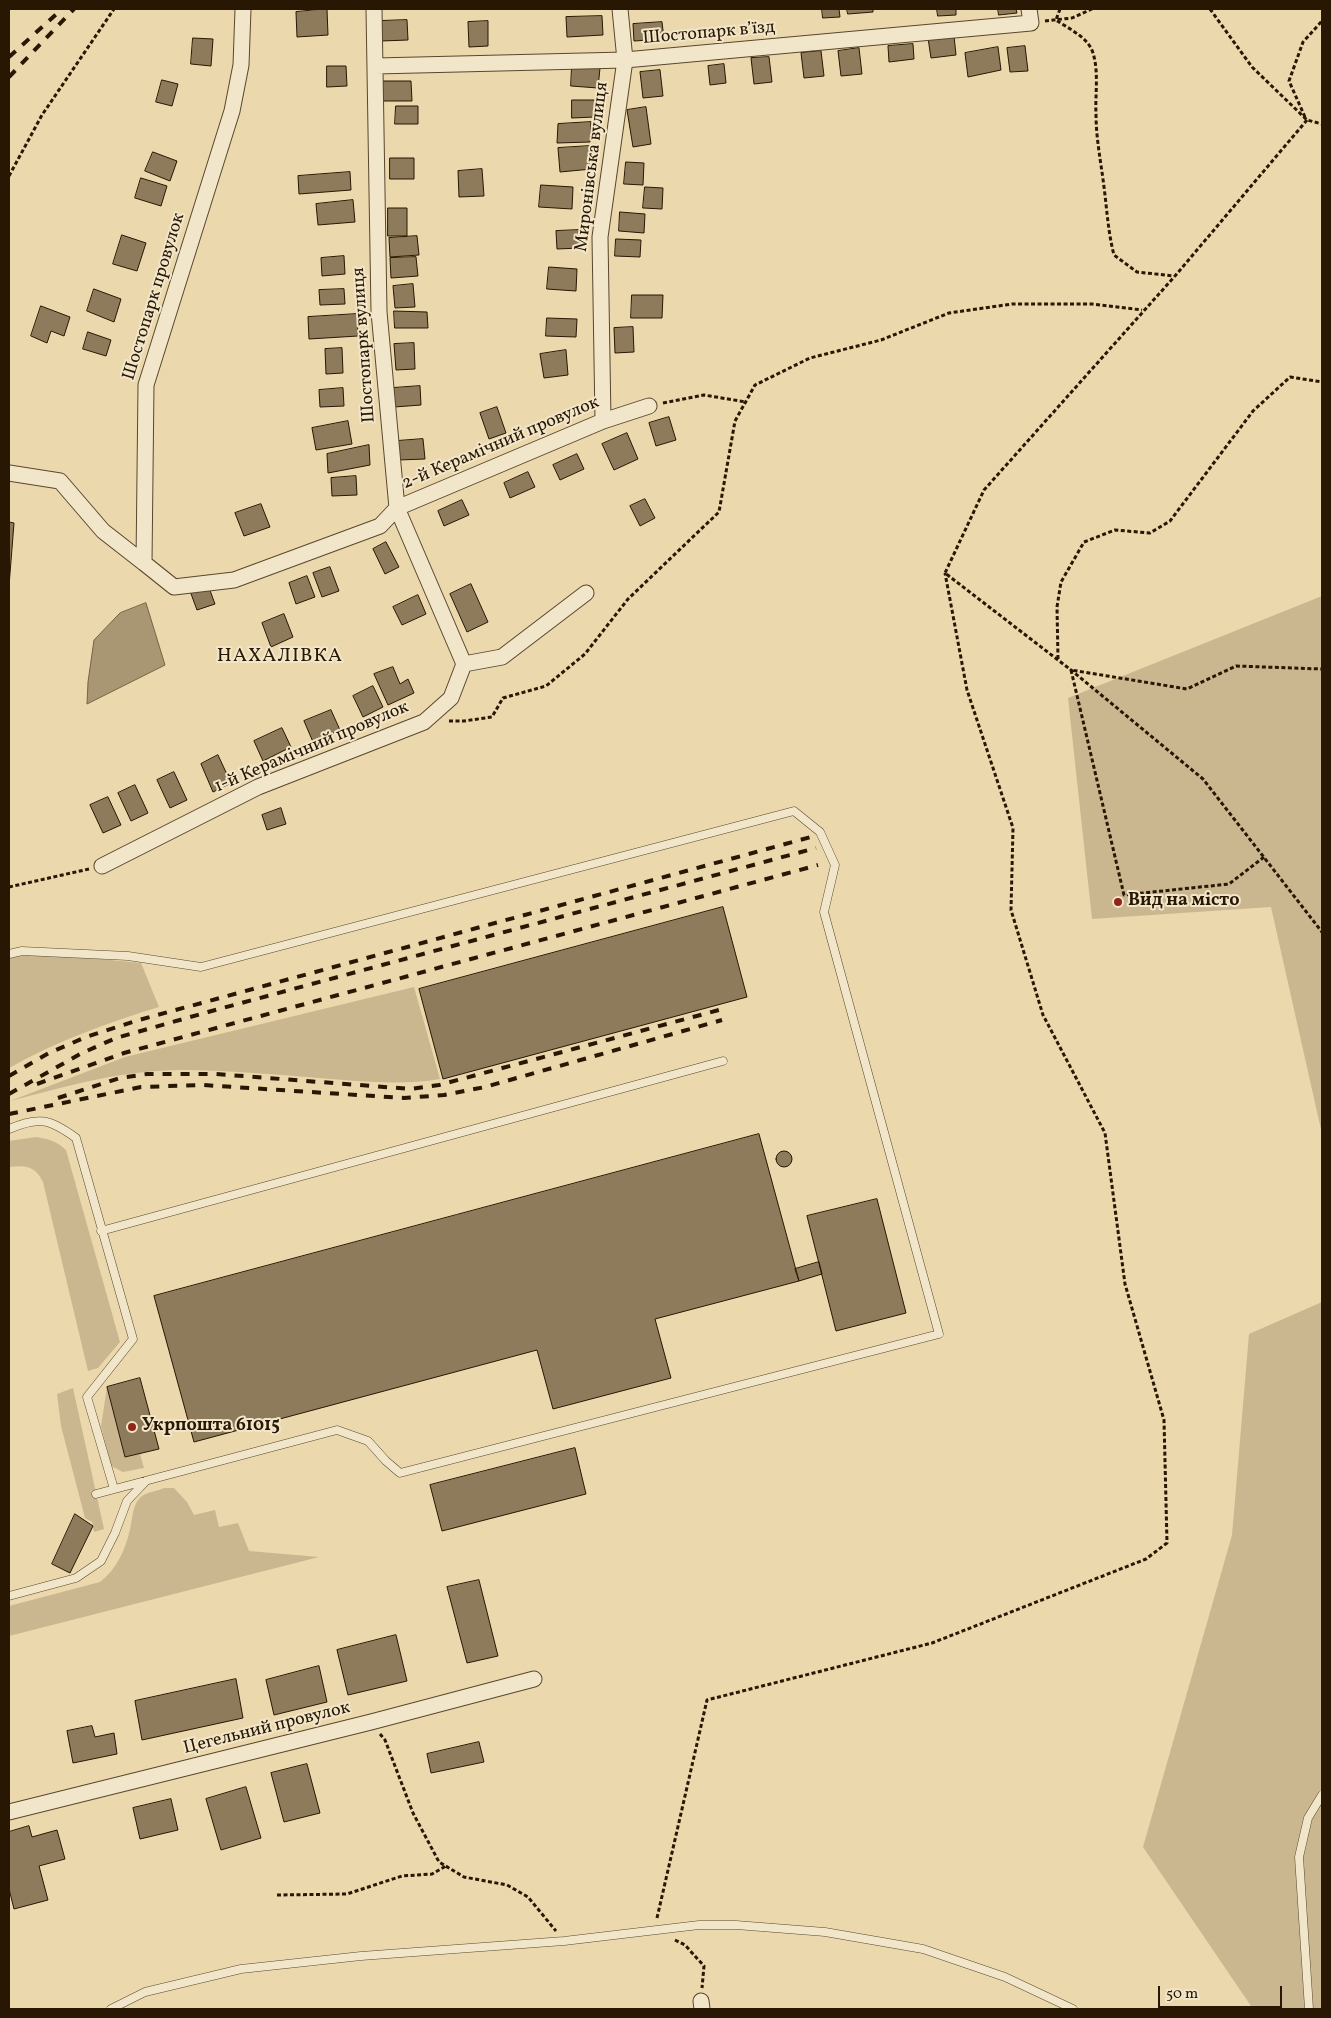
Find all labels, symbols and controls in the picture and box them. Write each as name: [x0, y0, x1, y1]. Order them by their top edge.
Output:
street label: Шостопарк в’їзд: [642, 17, 776, 51]
street label: Миронівська вулиця: [572, 81, 614, 253]
street label: Шостопарк провулок: [119, 211, 191, 383]
street label: Шостопарк вулиця: [349, 267, 381, 423]
street label: 2-й Керамічний провулок: [399, 393, 603, 495]
district label: НАХАЛІВКА: [216, 645, 344, 669]
street label: 1-й Керамічний провулок: [212, 697, 412, 799]
place label: Вид на місто: [1128, 891, 1240, 913]
marker: Вид на місто: [1112, 896, 1124, 908]
place label: Укрпошта 61015: [142, 1416, 280, 1438]
marker: Укрпошта 61015: [126, 1421, 138, 1433]
street label: Цегельний провулок: [181, 1698, 353, 1760]
scale bar: [1161, 1976, 1285, 2008]
text: 50 m: [1166, 1984, 1198, 2005]

